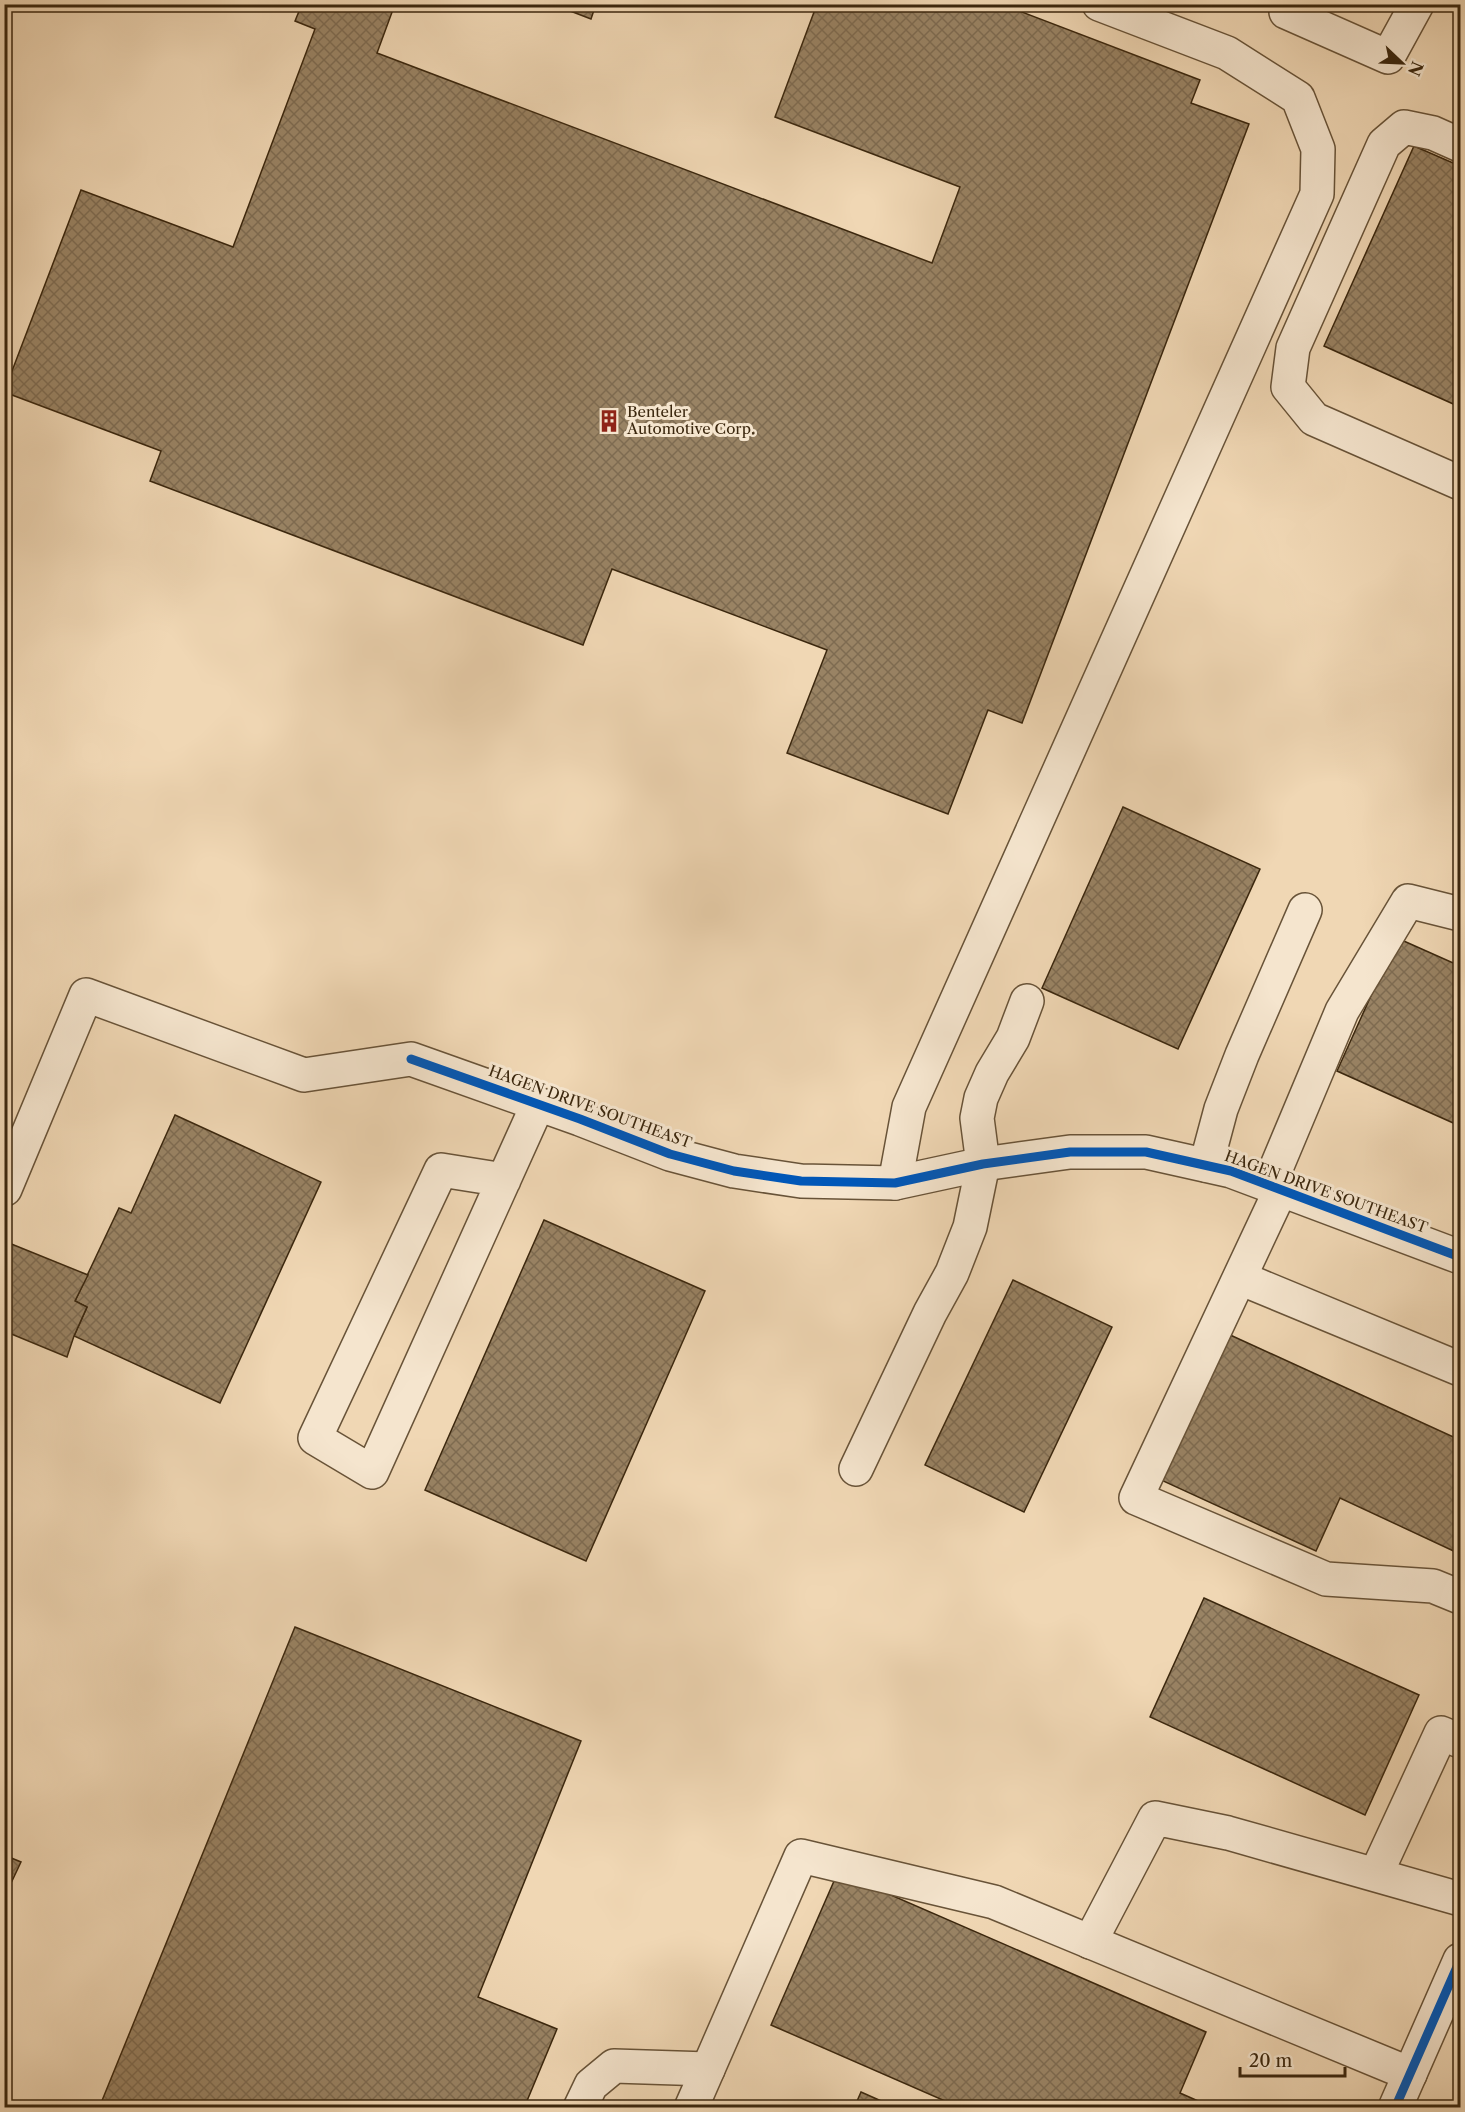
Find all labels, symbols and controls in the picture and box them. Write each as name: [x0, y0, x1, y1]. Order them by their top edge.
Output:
north arrow: [1372, 33, 1432, 93]
text: N: [1404, 59, 1428, 79]
place label: Benteler Automotive Corp.: [626, 402, 755, 438]
building icon: Benteler Automotive Corp.: [596, 408, 622, 434]
street label: HAGEN DRIVE SOUTHEAST: [486, 1061, 695, 1152]
street label: HAGEN DRIVE SOUTHEAST: [1222, 1146, 1431, 1237]
scale bar: [1240, 2040, 1345, 2078]
text: 20 m: [1249, 2050, 1293, 2072]

